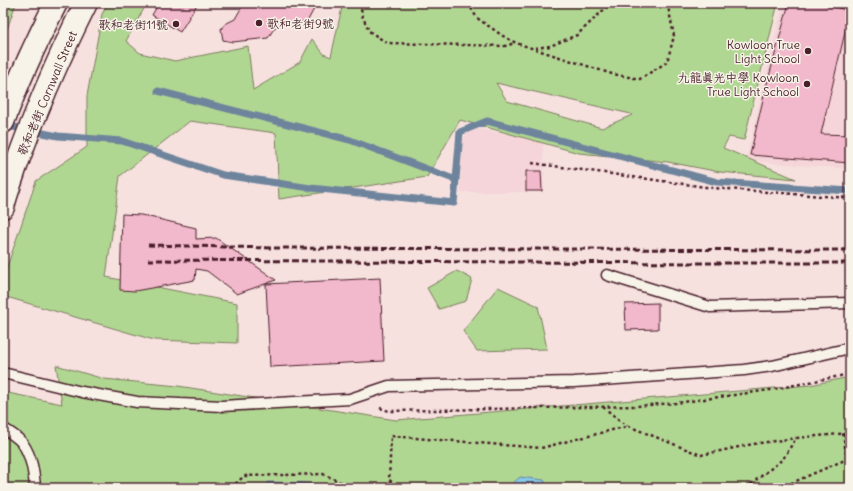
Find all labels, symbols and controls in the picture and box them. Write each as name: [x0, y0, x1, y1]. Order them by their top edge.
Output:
place label: 歌和老街9號: [267, 16, 334, 31]
place label: 歌和老街11號: [98, 17, 168, 32]
marker: 歌和老街9號: [254, 18, 264, 28]
marker: 歌和老街11號: [171, 19, 181, 29]
street label: 歌和老街 Cornwall Street: [14, 29, 80, 157]
place label: Kowloon True Light School: [727, 37, 800, 66]
marker: Kowloon True Light School: [803, 46, 813, 56]
place label: 九龍真光中學 Kowloon True Light School: [678, 70, 799, 99]
marker: 九龍真光中學 Kowloon True Light School: [802, 79, 812, 89]

